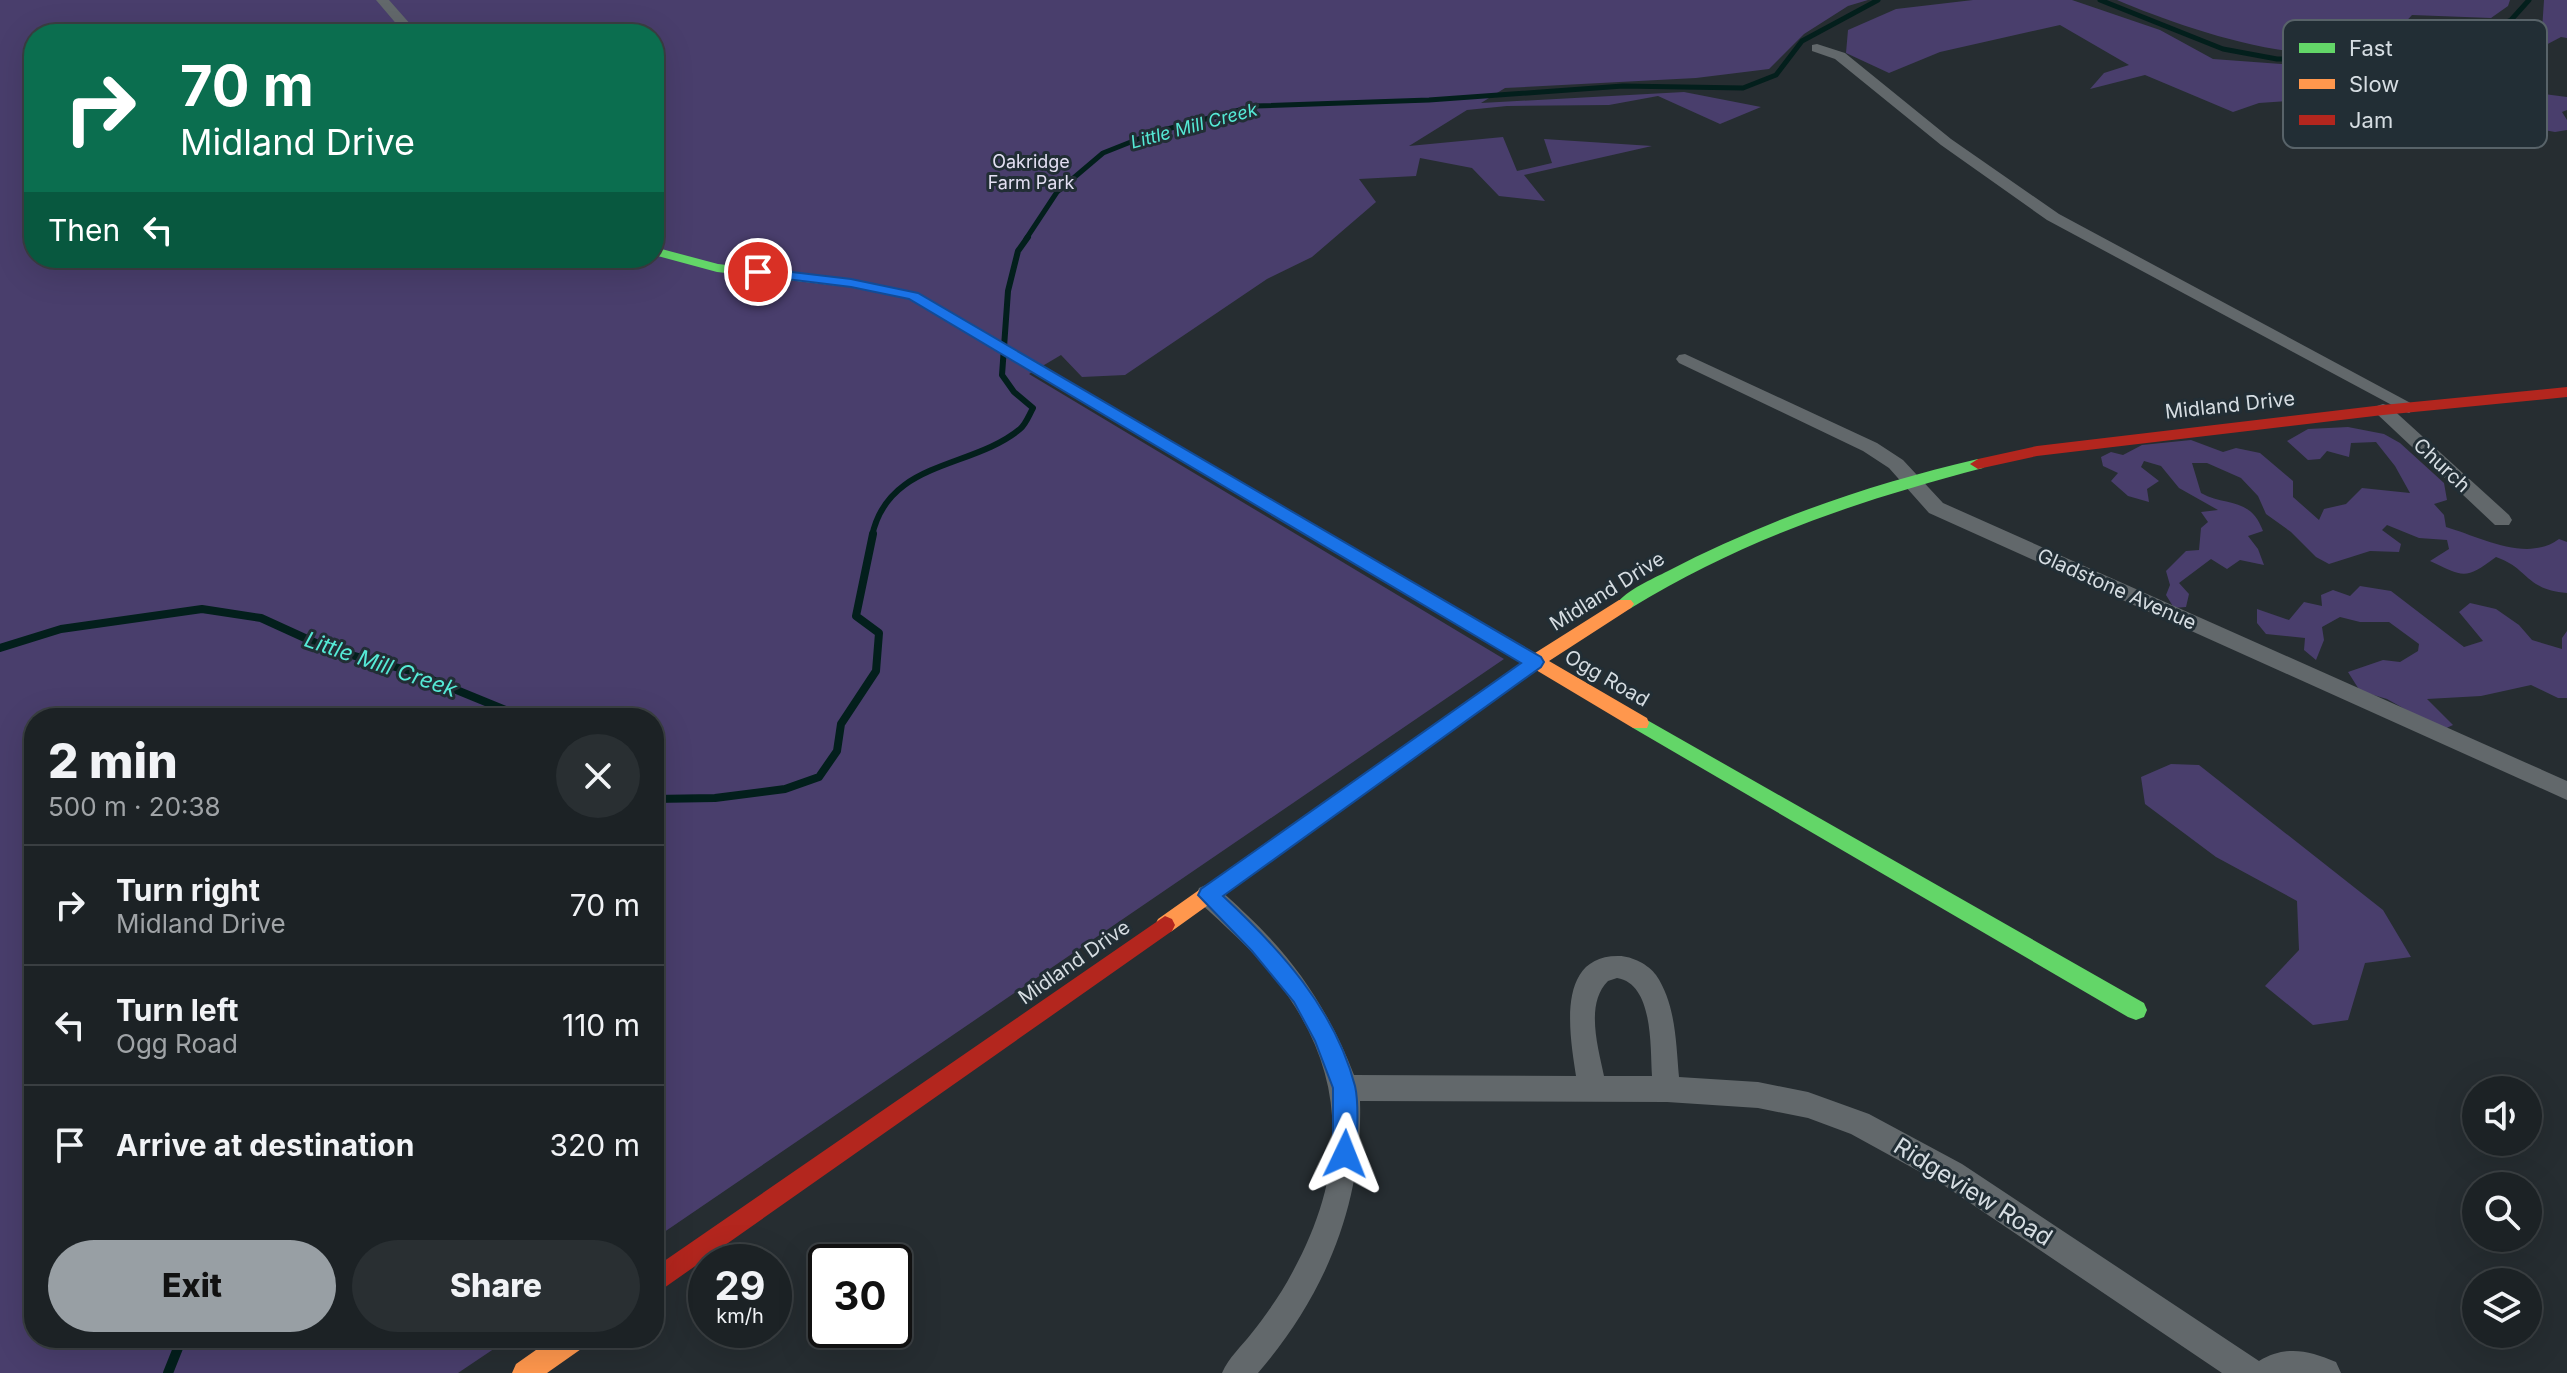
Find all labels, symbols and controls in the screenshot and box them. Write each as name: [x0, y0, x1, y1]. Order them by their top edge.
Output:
legend: [2283, 20, 2547, 148]
text: Fast: [2349, 35, 2393, 61]
text: 70 m: [180, 52, 314, 120]
icon: right: [48, 56, 152, 160]
text: Slow: [2349, 71, 2399, 97]
water label: Little Mill Creek: [1128, 98, 1261, 153]
text: Jam: [2349, 107, 2393, 133]
text: Midland Drive: [180, 120, 415, 164]
park label: Oakridge Farm Park: [988, 151, 1074, 193]
icon: left: [136, 208, 180, 252]
text: Then: [48, 212, 120, 248]
pin: [724, 238, 792, 306]
icon: arrive: [736, 250, 780, 294]
street label: Midland Drive: [2164, 386, 2296, 424]
street label: Church: [2409, 433, 2475, 497]
street label: Gladstone Avenue: [2034, 543, 2200, 635]
street label: Midland Drive: [1545, 546, 1669, 636]
water label: Little Mill Creek: [301, 626, 461, 703]
street label: Ogg Road: [1560, 644, 1654, 712]
text: 2 min: [48, 731, 178, 790]
button: close: [556, 734, 640, 818]
text: 500 m · 20:38: [48, 791, 221, 822]
text: Turn right: [116, 872, 260, 908]
icon: right: [48, 883, 92, 927]
text: 70 m: [570, 887, 640, 923]
text: Midland Drive: [116, 908, 286, 939]
street label: Midland Drive: [1014, 915, 1134, 1009]
text: Turn left: [116, 992, 238, 1028]
icon: left: [48, 1003, 92, 1047]
text: 110 m: [562, 1007, 640, 1043]
text: Ogg Road: [116, 1028, 238, 1059]
map controls: [2462, 1076, 2542, 1348]
button: sound: [2462, 1076, 2542, 1156]
position arrow: [1303, 1112, 1387, 1196]
icon: arrive: [48, 1123, 92, 1167]
text: Arrive at destination: [116, 1127, 414, 1163]
text: 320 m: [550, 1127, 640, 1163]
street label: Ridgeview Road: [1889, 1131, 2058, 1252]
button: search: [2462, 1172, 2542, 1252]
button: Exit: [48, 1240, 336, 1332]
button: Share: [352, 1240, 640, 1332]
speed limit sign: 30: [808, 1244, 912, 1348]
text: 29: [714, 1261, 766, 1310]
button: layers: [2462, 1268, 2542, 1348]
text: km/h: [716, 1304, 764, 1328]

